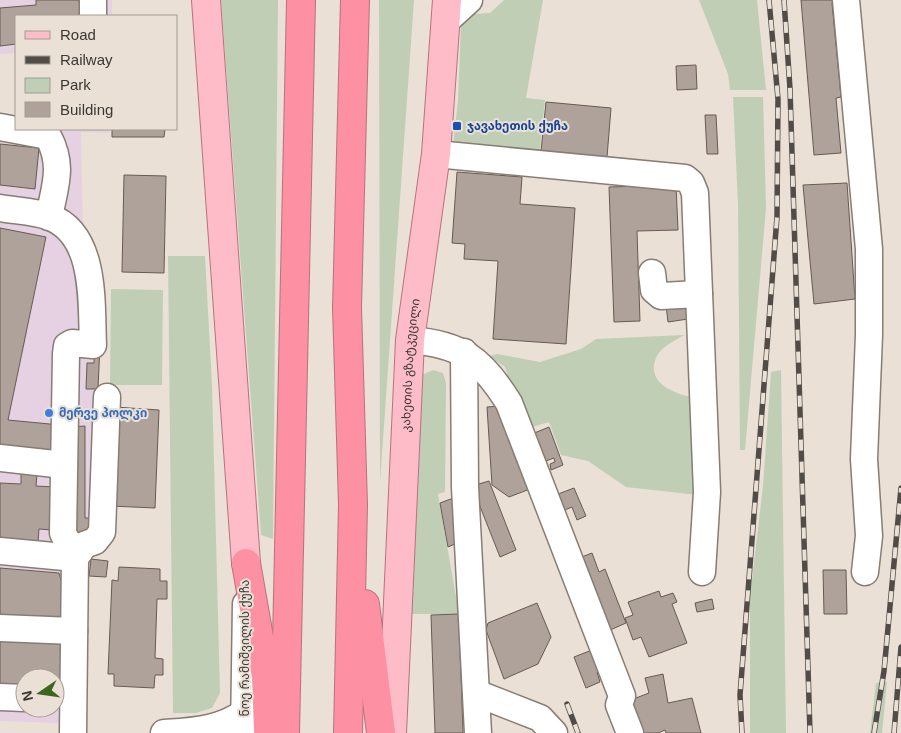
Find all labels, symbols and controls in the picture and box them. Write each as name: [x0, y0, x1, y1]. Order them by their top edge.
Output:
legend: [15, 15, 178, 130]
text: Road: [60, 26, 96, 43]
text: Railway: [60, 51, 113, 68]
text: Park: [60, 76, 91, 93]
text: Building: [60, 101, 113, 118]
place label: ჯავახეთის ქუჩა: [467, 119, 568, 133]
marker: ჯავახეთის ქუჩა: [451, 120, 463, 132]
street label: კახეთის გზატკეცილი: [399, 298, 423, 433]
place label: მერვე პოლკი: [59, 406, 147, 421]
marker: მერვე პოლკი: [43, 407, 55, 419]
street label: ნოე რამიშვილის ქუჩა: [238, 580, 253, 716]
north arrow: [15, 668, 65, 718]
text: N: [18, 689, 36, 703]

